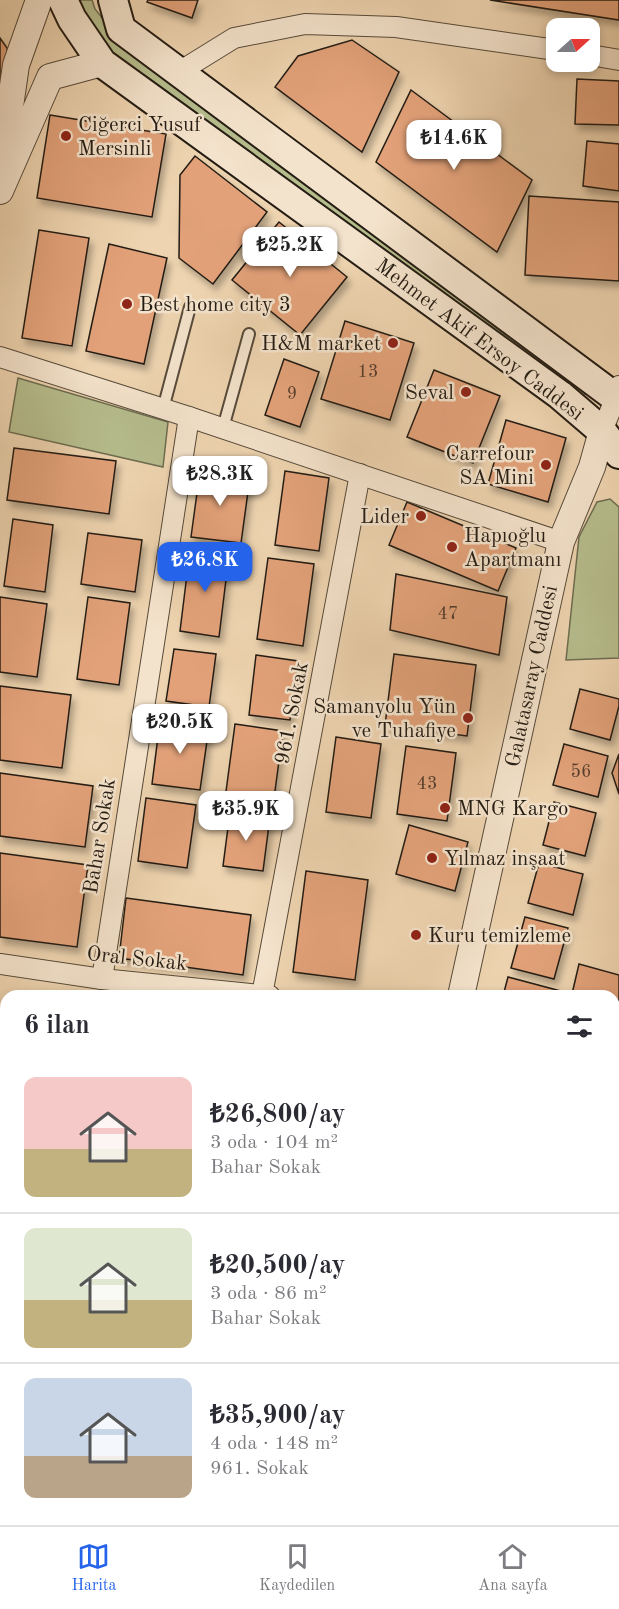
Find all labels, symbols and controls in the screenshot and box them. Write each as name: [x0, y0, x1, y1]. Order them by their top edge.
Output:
north arrow: [546, 18, 600, 72]
map controls: [546, 18, 600, 72]
place label: Ciğerci Yusuf Mersinli: [78, 115, 202, 160]
pin: ₺14.6K: [405, 120, 503, 171]
marker: Ciğerci Yusuf Mersinli: [59, 129, 73, 143]
text: ₺14.6K: [420, 129, 488, 149]
pin: ₺25.2K: [241, 227, 339, 278]
text: ₺25.2K: [256, 236, 324, 256]
street label: Mehmet Akif Ersoy Caddesi: [371, 255, 587, 425]
place label: Best home city 3: [139, 295, 291, 316]
marker: Best home city 3: [120, 297, 134, 311]
place label: H&M market: [261, 334, 381, 355]
marker: H&M market: [386, 336, 400, 350]
house number: 13: [358, 363, 378, 381]
place label: Seval: [405, 383, 454, 404]
house number: 9: [287, 385, 297, 403]
marker: Seval: [459, 385, 473, 399]
place label: Carrefour SA Mini: [446, 444, 534, 489]
pin: ₺28.3K: [171, 456, 269, 507]
marker: Carrefour SA Mini: [539, 458, 553, 472]
text: ₺28.3K: [186, 465, 254, 485]
place label: Lider: [360, 507, 409, 528]
marker: Lider: [414, 509, 428, 523]
place label: Hapıoğlu Apartmanı: [464, 526, 561, 571]
marker: Hapıoğlu Apartmanı: [445, 540, 459, 554]
pin: ₺26.8K: [156, 542, 254, 593]
text: ₺26.8K: [171, 551, 239, 571]
street label: Galatasaray Caddesi: [503, 584, 562, 769]
house number: 47: [438, 605, 458, 623]
street label: 961. Sokak: [272, 660, 313, 766]
place label: Samanyolu Yün ve Tuhafiye: [313, 697, 456, 742]
pin: ₺20.5K: [131, 704, 229, 755]
marker: Samanyolu Yün ve Tuhafiye: [461, 711, 475, 725]
text: ₺20.5K: [146, 713, 214, 733]
house number: 56: [571, 763, 591, 781]
house number: 43: [417, 775, 437, 793]
street label: Bahar Sokak: [81, 777, 120, 896]
pin: ₺35.9K: [197, 791, 295, 842]
place label: MNG Kargo: [457, 799, 568, 820]
text: ₺35.9K: [212, 800, 280, 820]
marker: MNG Kargo: [438, 801, 452, 815]
place label: Yılmaz inşaat: [444, 849, 566, 870]
marker: Yılmaz inşaat: [425, 851, 439, 865]
place label: Kuru temizleme: [428, 926, 571, 947]
marker: Kuru temizleme: [409, 928, 423, 942]
street label: Oral Sokak: [86, 944, 188, 975]
icon: filters: [563, 1010, 596, 1043]
text: 6 ilan: [24, 1013, 90, 1039]
icon: home: [72, 1101, 144, 1173]
text: ₺26,800/ay: [210, 1102, 345, 1128]
text: 3 oda · 104 m²: [210, 1133, 338, 1153]
text: Bahar Sokak: [210, 1158, 321, 1178]
icon: home: [72, 1252, 144, 1324]
text: ₺20,500/ay: [210, 1253, 345, 1279]
text: 3 oda · 86 m²: [210, 1284, 327, 1304]
text: Bahar Sokak: [210, 1309, 321, 1329]
icon: home: [72, 1402, 144, 1474]
text: ₺35,900/ay: [210, 1403, 345, 1429]
text: 4 oda · 148 m²: [210, 1434, 338, 1454]
text: 961. Sokak: [210, 1459, 309, 1479]
tab: Harita: [71, 1540, 116, 1596]
tab: Kaydedilen: [259, 1540, 335, 1596]
tab: Ana sayfa: [478, 1540, 548, 1596]

